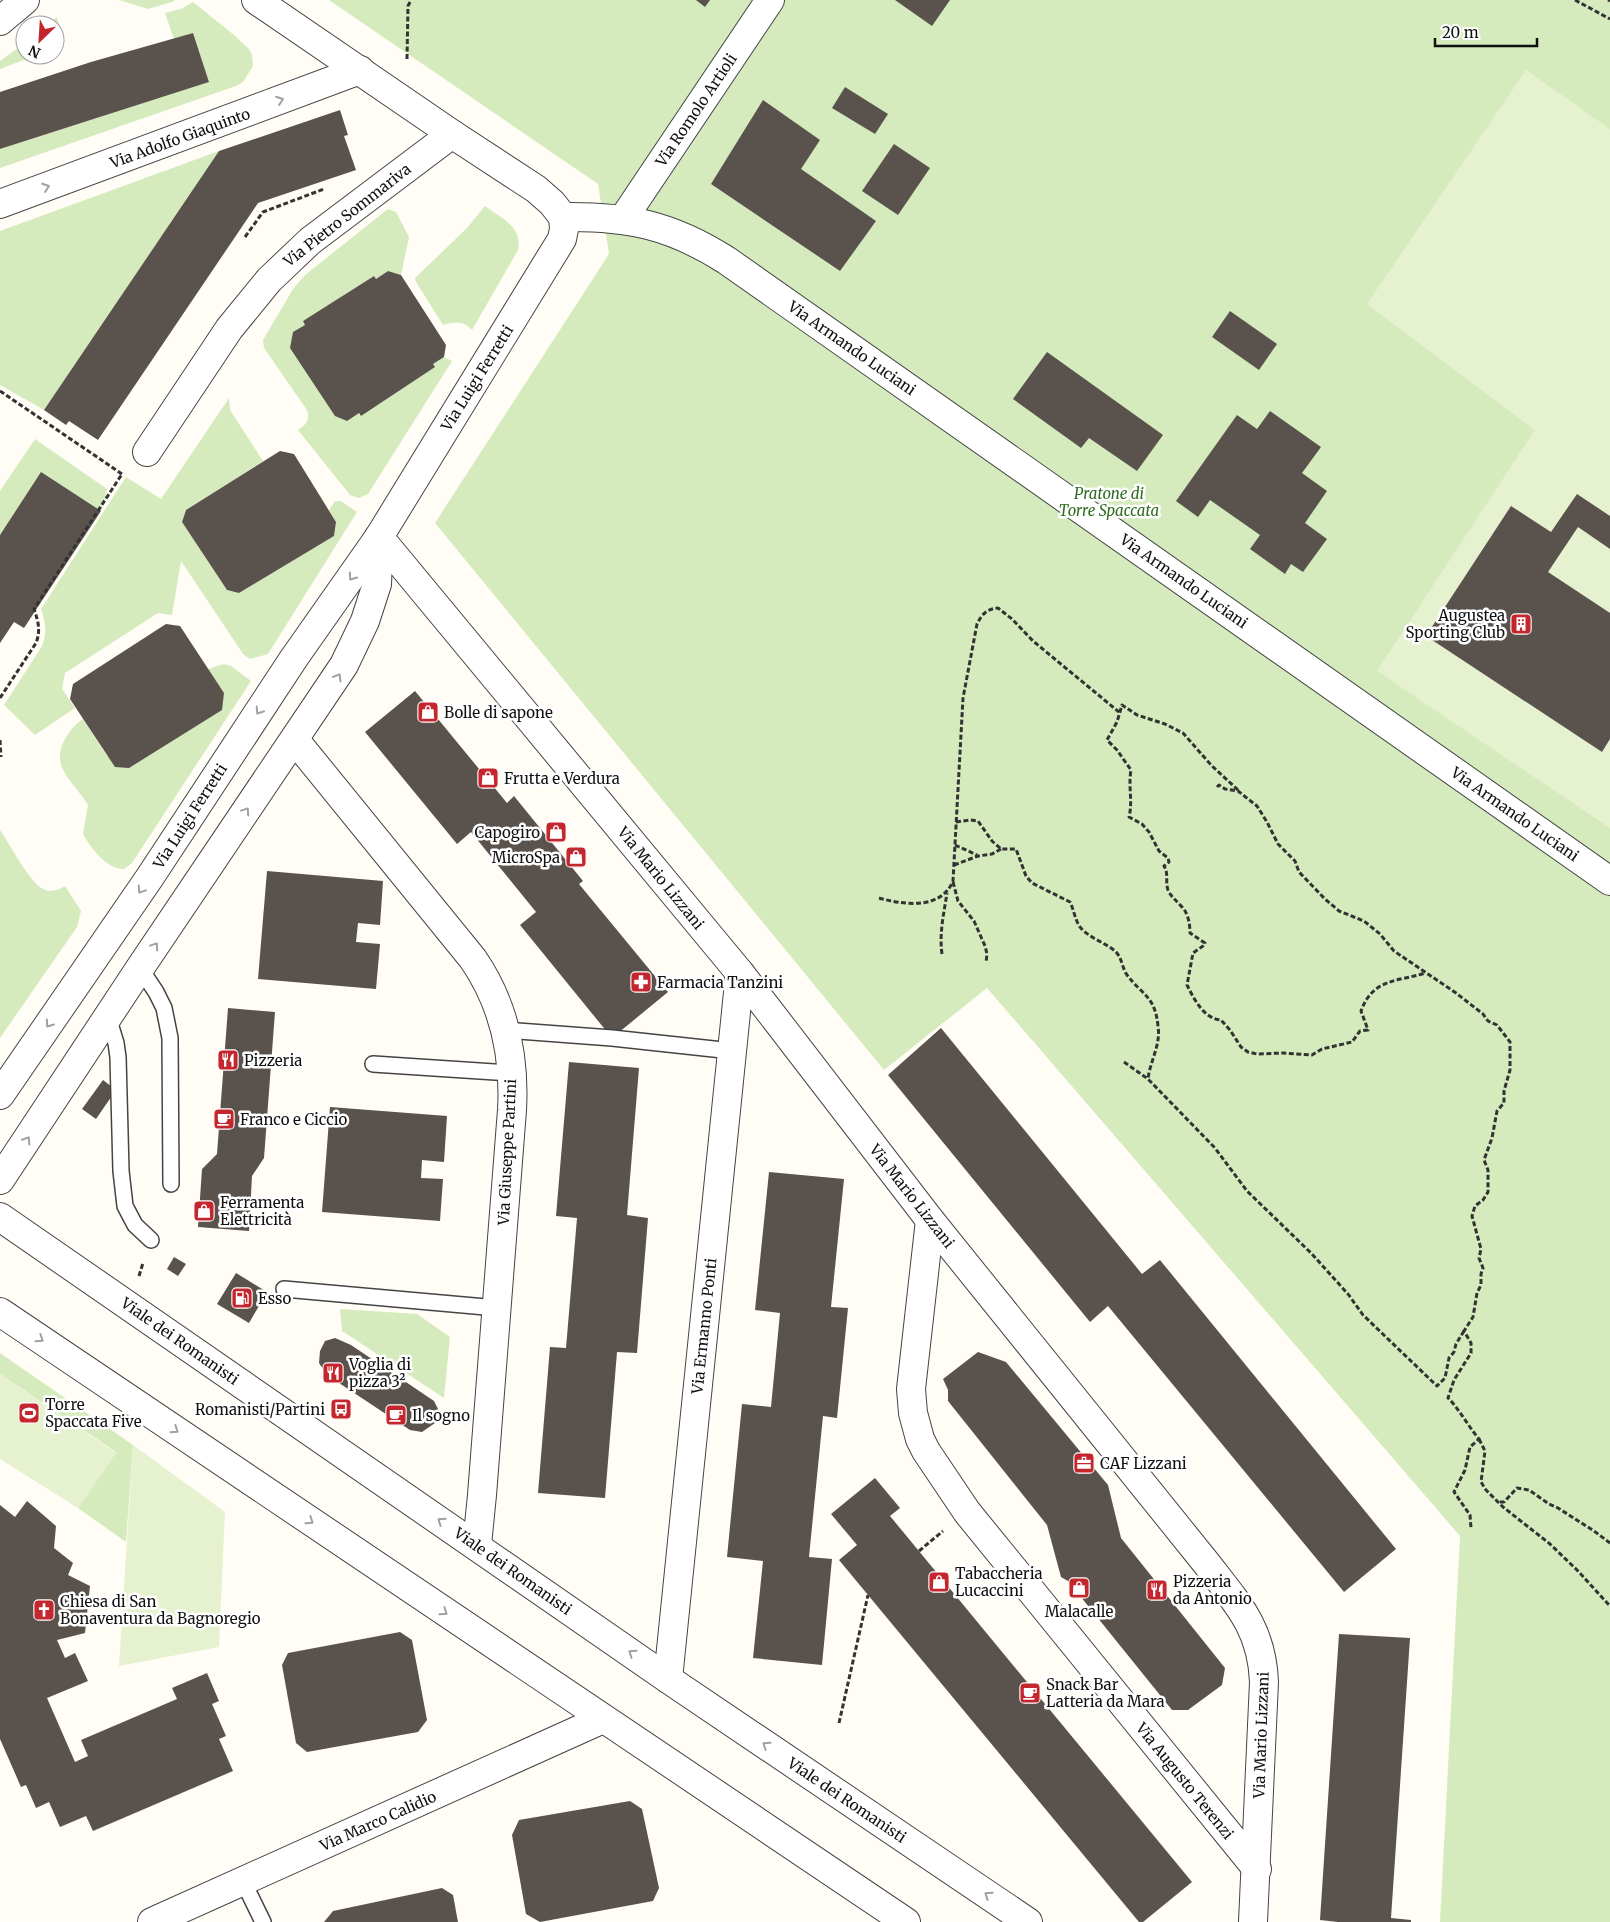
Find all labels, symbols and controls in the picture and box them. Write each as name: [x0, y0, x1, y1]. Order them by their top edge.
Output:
north arrow: [15, 15, 65, 65]
scale bar: [1435, 15, 1538, 47]
text: 20 m: [1442, 23, 1479, 42]
text: N: [26, 41, 43, 62]
street label: Via Romolo Artioli: [651, 50, 741, 171]
one-way arrow: [275, 96, 284, 106]
street label: Via Adolfo Giaquinto: [106, 104, 253, 173]
street label: Via Pietro Sommariva: [279, 159, 415, 271]
one-way arrow: [41, 183, 49, 193]
street label: Via Armando Luciani: [784, 296, 920, 399]
street label: Via Luigi Ferretti: [436, 321, 517, 435]
park label: Pratone di Torre Spaccata: [1059, 484, 1159, 520]
street label: Via Armando Luciani: [1116, 529, 1252, 632]
one-way arrow: [349, 571, 358, 581]
place label: Augustea Sporting Club: [1406, 606, 1505, 642]
building icon: Augustea Sporting Club: [1509, 612, 1533, 636]
one-way arrow: [331, 673, 341, 682]
shop icon: Bolle di sapone: [416, 700, 440, 724]
place label: Bolle di sapone: [444, 703, 553, 722]
one-way arrow: [256, 705, 265, 714]
street label: Via Luigi Ferretti: [148, 760, 231, 873]
street label: Via Armando Luciani: [1447, 762, 1583, 865]
shop icon: Frutta e Verdura: [476, 766, 500, 790]
place label: Frutta e Verdura: [504, 769, 620, 788]
one-way arrow: [240, 807, 249, 817]
shop icon: Capogiro: [544, 820, 568, 844]
street label: Via Mario Lizzani: [613, 822, 708, 933]
place label: Capogiro: [475, 823, 540, 842]
shop icon: MicroSpa: [564, 845, 588, 869]
place label: MicroSpa: [492, 848, 560, 867]
one-way arrow: [138, 885, 147, 894]
one-way arrow: [149, 942, 158, 951]
pharmacy icon: Farmacia Tanzini: [629, 970, 653, 994]
place label: Farmacia Tanzini: [657, 973, 783, 992]
one-way arrow: [46, 1018, 55, 1028]
restaurant icon: Pizzeria: [216, 1048, 240, 1072]
place label: Pizzeria: [244, 1051, 302, 1070]
street label: Via Giuseppe Partini: [494, 1078, 520, 1227]
cafe icon: Franco e Ciccio: [212, 1107, 236, 1131]
place label: Franco e Ciccio: [240, 1110, 348, 1129]
one-way arrow: [21, 1136, 30, 1145]
street label: Via Mario Lizzani: [865, 1139, 959, 1252]
place label: Ferramenta Elettricità: [220, 1193, 304, 1229]
shop icon: Ferramenta Elettricità: [192, 1199, 216, 1223]
street label: Via Ermanno Ponti: [687, 1257, 721, 1396]
fuel station icon: Esso: [230, 1286, 254, 1310]
place label: Esso: [258, 1289, 291, 1308]
street label: Viale dei Romanisti: [117, 1293, 243, 1389]
one-way arrow: [35, 1333, 44, 1343]
place label: Voglia di pizza 3²: [348, 1355, 411, 1391]
restaurant icon: Voglia di pizza 3²: [321, 1361, 345, 1385]
place label: Torre Spaccata Five: [45, 1395, 142, 1431]
bus stop icon: Romanisti/Partini: [329, 1397, 353, 1421]
place label: Romanisti/Partini: [195, 1400, 325, 1419]
sports icon: Torre Spaccata Five: [17, 1401, 41, 1425]
cafe icon: Il sogno: [384, 1403, 408, 1427]
place label: Il sogno: [412, 1406, 470, 1425]
one-way arrow: [170, 1424, 179, 1434]
office icon: CAF Lizzani: [1072, 1451, 1096, 1475]
place label: CAF Lizzani: [1100, 1454, 1187, 1473]
one-way arrow: [304, 1515, 314, 1524]
one-way arrow: [437, 1518, 447, 1527]
street label: Viale dei Romanisti: [450, 1523, 576, 1619]
place label: Tabaccheria Lucaccini: [955, 1564, 1043, 1600]
shop icon: Tabaccheria Lucaccini: [927, 1570, 951, 1594]
place label: Pizzeria da Antonio: [1173, 1572, 1252, 1608]
shop icon: Malacalle: [1067, 1576, 1091, 1600]
restaurant icon: Pizzeria da Antonio: [1145, 1578, 1169, 1602]
place label: Chiesa di San Bonaventura da Bagnoregio: [60, 1592, 261, 1628]
church icon: Chiesa di San Bonaventura da Bagnoregio: [32, 1598, 56, 1622]
place label: Malacalle: [1045, 1602, 1113, 1621]
one-way arrow: [439, 1606, 448, 1615]
one-way arrow: [628, 1650, 638, 1659]
street label: Via Mario Lizzani: [1249, 1671, 1273, 1800]
place label: Snack Bar Latteria da Mara: [1046, 1675, 1165, 1711]
cafe icon: Snack Bar Latteria da Mara: [1018, 1681, 1042, 1705]
street label: Via Augusto Terenzi: [1132, 1718, 1238, 1843]
one-way arrow: [763, 1742, 772, 1751]
street label: Viale dei Romanisti: [783, 1753, 910, 1847]
street label: Via Marco Calidio: [316, 1787, 439, 1856]
one-way arrow: [984, 1892, 994, 1901]

